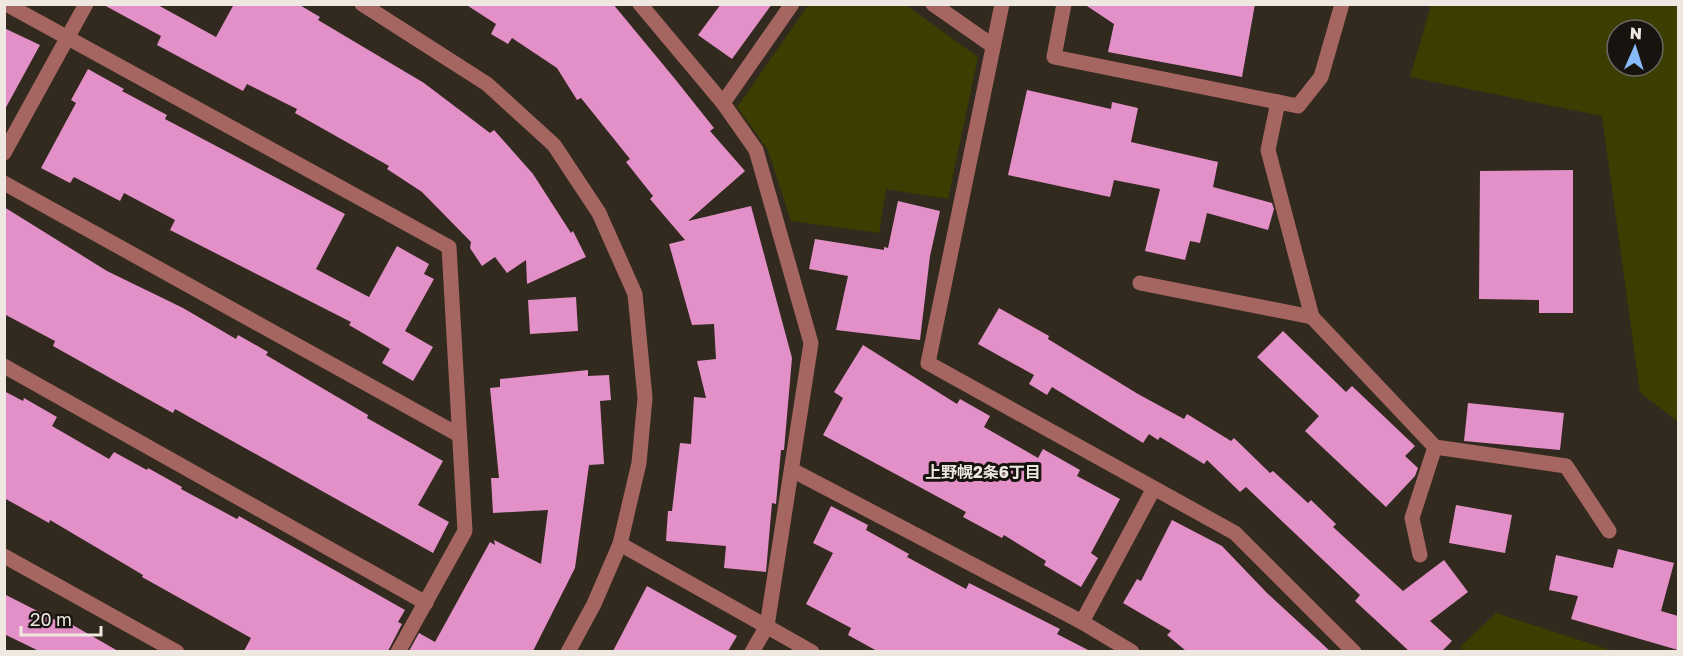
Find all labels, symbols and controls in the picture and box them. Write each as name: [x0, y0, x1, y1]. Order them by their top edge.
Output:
north arrow: [1605, 18, 1665, 78]
text: N: [1629, 23, 1642, 43]
district label: 上野幌2条6丁目: [925, 462, 1041, 482]
scale bar: [21, 599, 100, 637]
text: 20 m: [30, 608, 72, 630]

